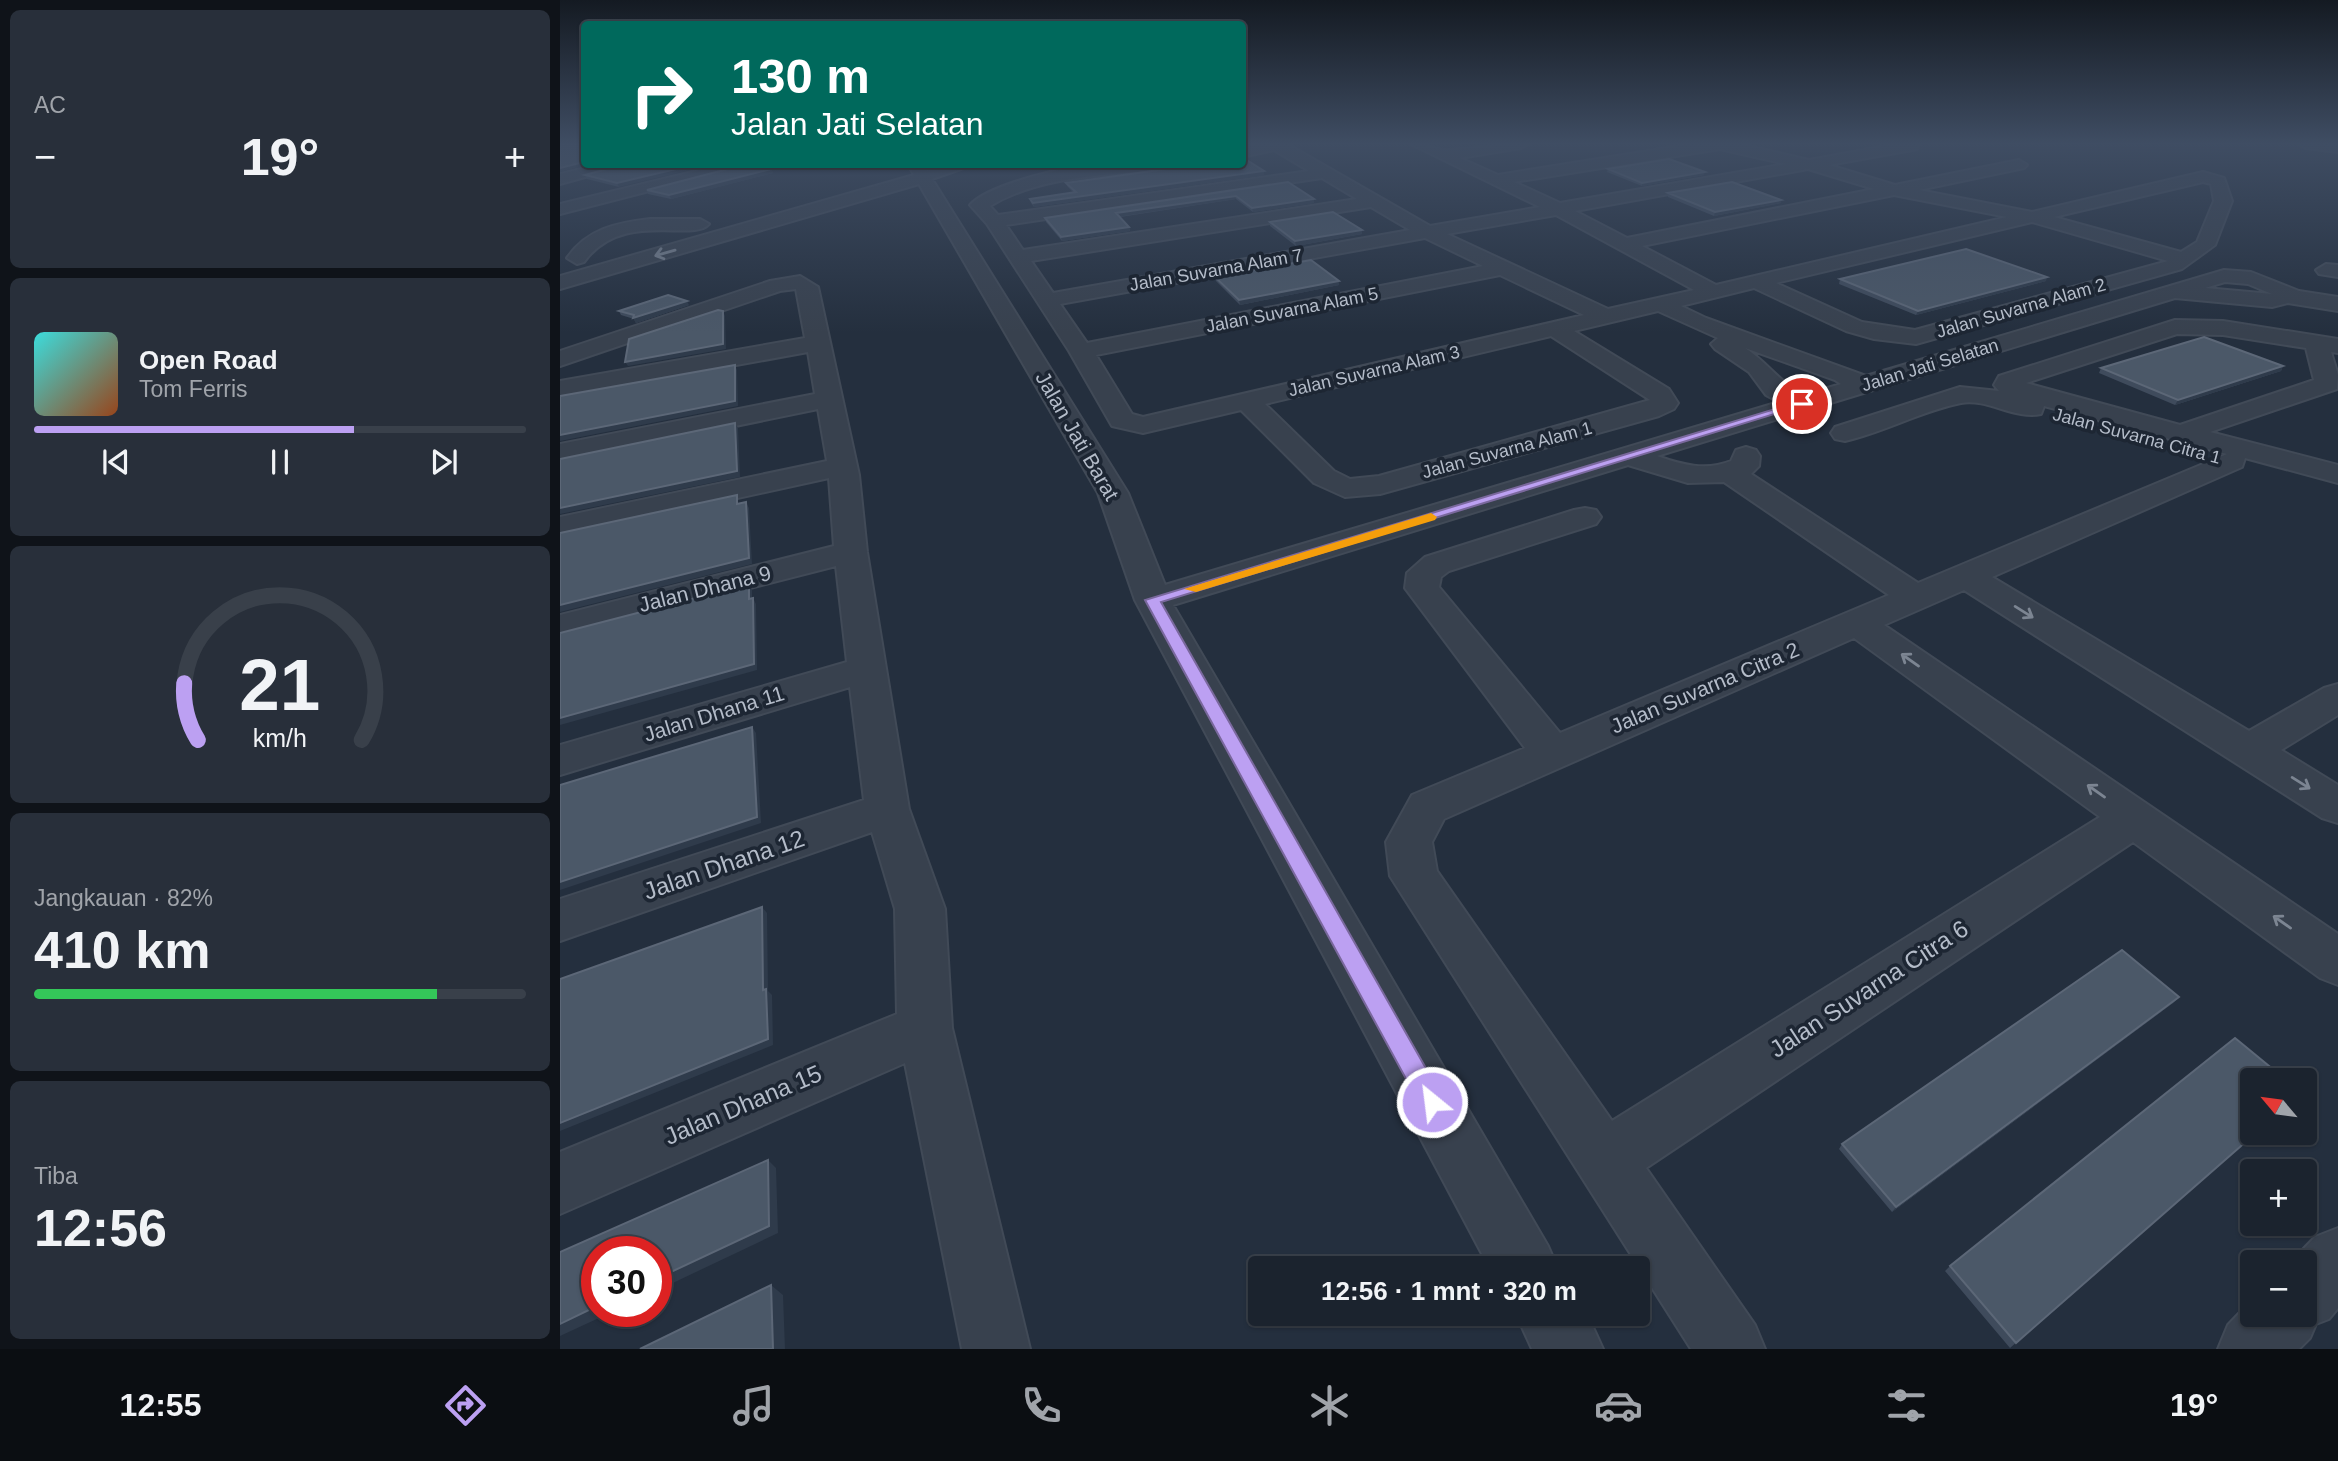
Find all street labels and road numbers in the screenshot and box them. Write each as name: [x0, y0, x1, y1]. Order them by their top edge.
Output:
street label: Jalan Suvarna Alam 7: [1128, 245, 1304, 295]
street label: Jalan Suvarna Alam 2: [1934, 274, 2108, 342]
street label: Jalan Suvarna Alam 5: [1204, 283, 1380, 337]
street label: Jalan Jati Selatan: [1859, 335, 2001, 395]
street label: Jalan Suvarna Alam 3: [1286, 342, 1462, 400]
street label: Jalan Jati Barat: [1031, 367, 1124, 504]
street label: Jalan Suvarna Citra 1: [2051, 404, 2223, 468]
street label: Jalan Suvarna Alam 1: [1420, 418, 1594, 482]
street label: Jalan Dhana 9: [636, 561, 773, 616]
street label: Jalan Suvarna Citra 2: [1607, 637, 1802, 738]
street label: Jalan Dhana 11: [641, 681, 787, 746]
street label: Jalan Dhana 12: [640, 824, 808, 905]
street label: Jalan Suvarna Citra 6: [1765, 914, 1973, 1063]
street label: Jalan Dhana 15: [660, 1059, 825, 1150]

